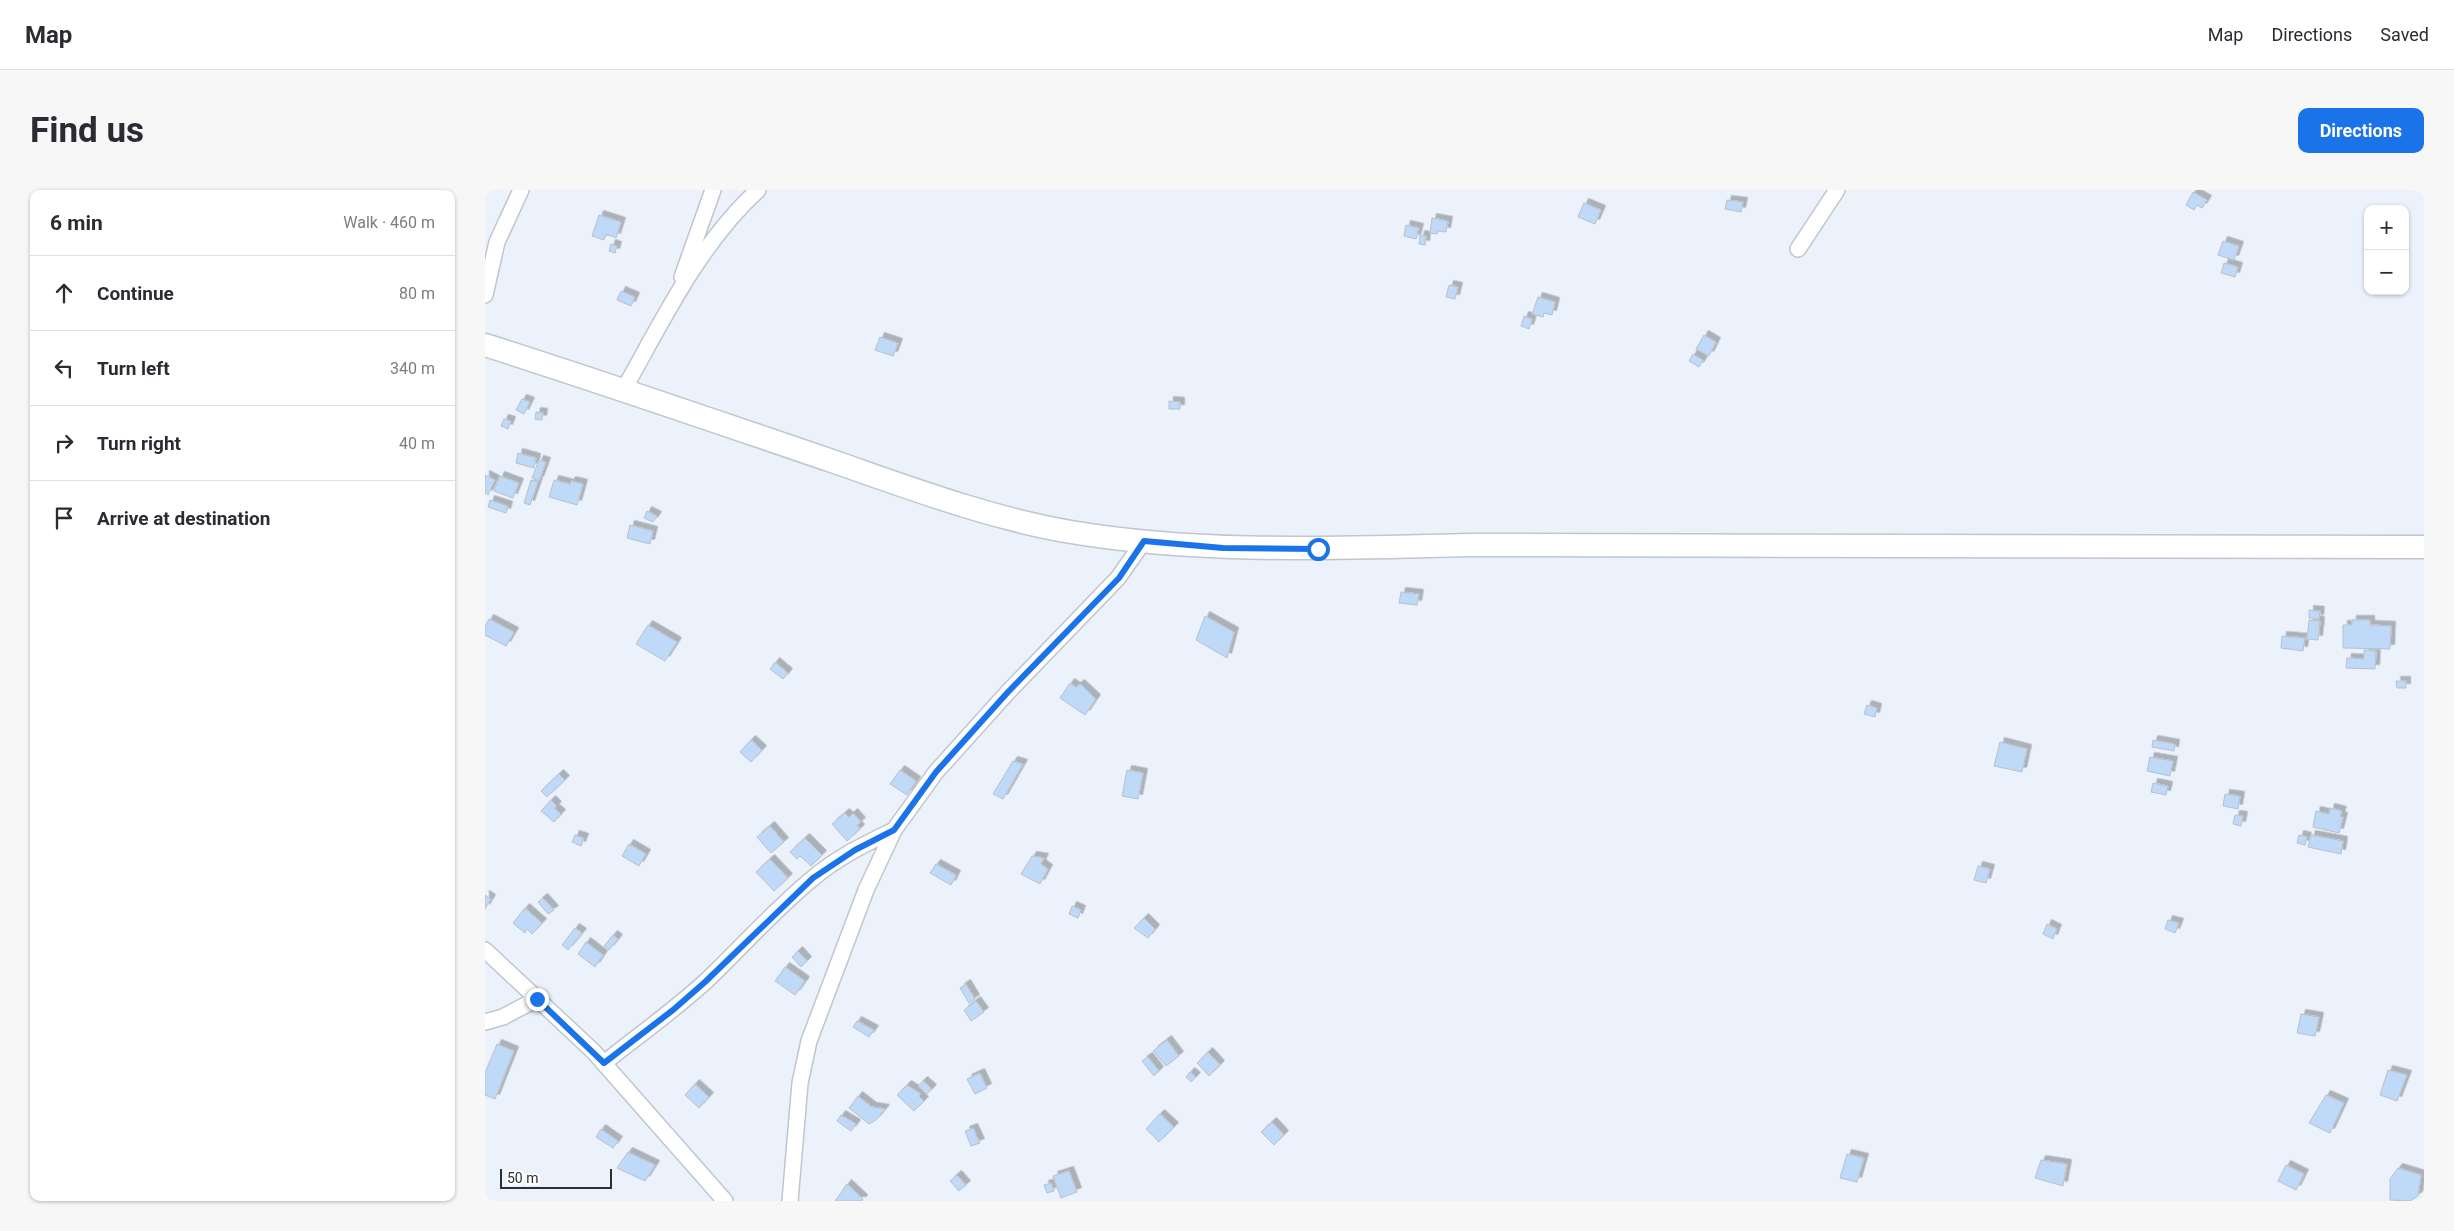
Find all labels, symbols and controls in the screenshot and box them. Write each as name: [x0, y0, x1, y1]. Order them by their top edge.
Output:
text: Map: [25, 21, 72, 49]
text: Map: [2208, 24, 2243, 45]
text: Directions: [2271, 24, 2352, 45]
text: Saved: [2380, 24, 2429, 45]
button: Directions: [2298, 108, 2424, 153]
text: Find us: [30, 110, 144, 151]
map controls: [2364, 205, 2409, 295]
button: +: [2364, 205, 2409, 250]
text: 6 min: [50, 211, 103, 235]
text: Walk · 460 m: [343, 213, 435, 232]
button: −: [2364, 250, 2409, 295]
icon: ahead: [50, 279, 78, 307]
text: Continue: [97, 282, 174, 305]
text: 80 m: [399, 284, 435, 303]
icon: left: [50, 354, 78, 382]
text: Turn left: [97, 357, 170, 380]
text: 340 m: [390, 359, 435, 378]
icon: right: [50, 429, 78, 457]
text: Turn right: [97, 432, 181, 455]
text: 40 m: [399, 434, 435, 453]
icon: arrive: [50, 504, 78, 532]
text: Arrive at destination: [97, 507, 270, 530]
route start: [1307, 538, 1330, 561]
route end: [526, 988, 549, 1011]
scale bar: [500, 1166, 613, 1189]
text: 50 m: [507, 1170, 539, 1186]

